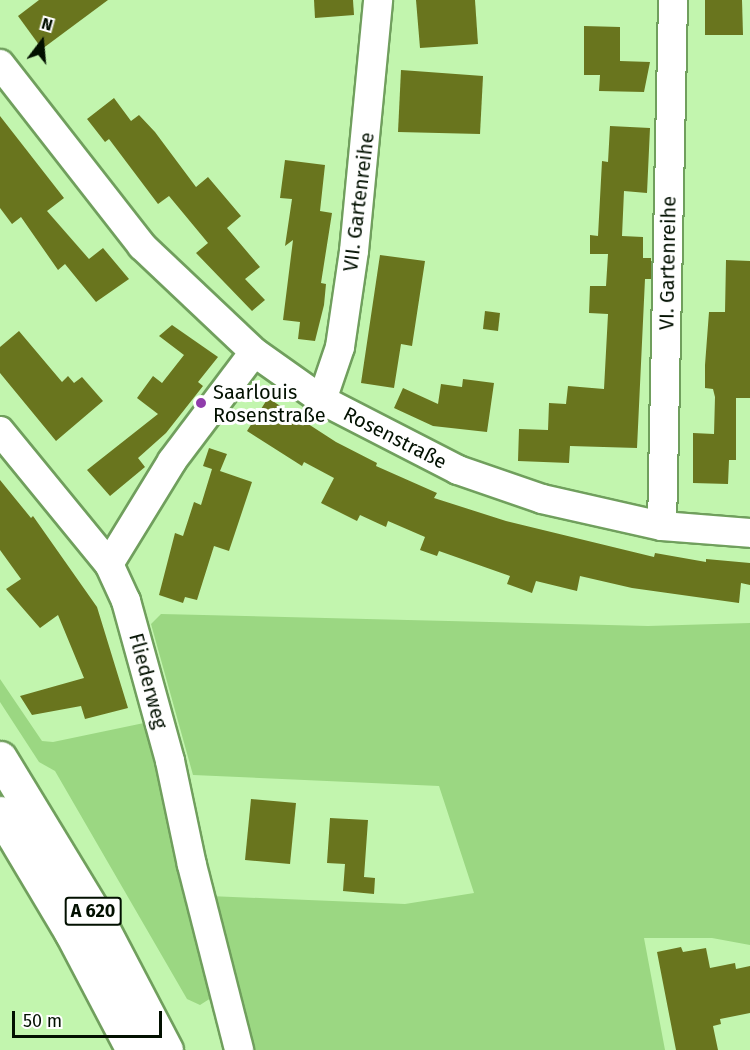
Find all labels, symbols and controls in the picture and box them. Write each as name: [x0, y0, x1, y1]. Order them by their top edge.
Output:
north arrow: [12, 12, 72, 72]
text: N: [39, 14, 55, 35]
street label: VII. Gartenreihe: [339, 131, 379, 273]
street label: VI. Gartenreihe: [655, 196, 681, 330]
place label: Saarlouis Rosenstraße: [213, 380, 326, 427]
marker: Saarlouis Rosenstraße: [194, 396, 208, 410]
street label: Rosenstraße: [339, 402, 451, 474]
street label: Fliederweg: [124, 630, 172, 732]
road number: A 620: [64, 896, 122, 926]
scale bar: [15, 999, 165, 1037]
text: 50 m: [23, 1010, 62, 1032]

